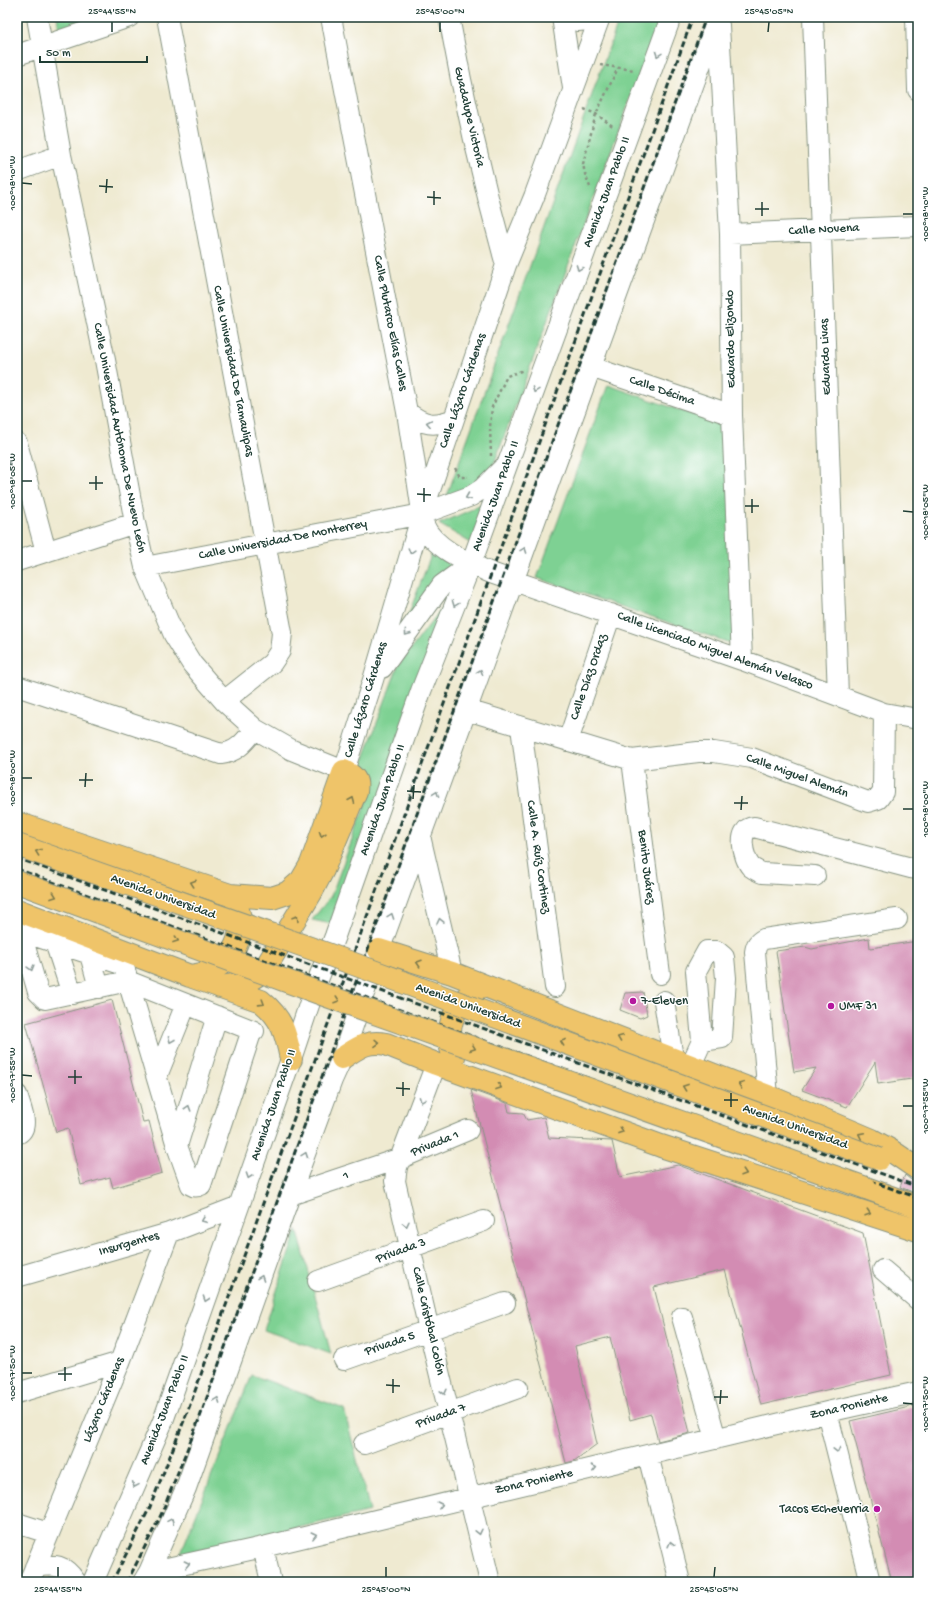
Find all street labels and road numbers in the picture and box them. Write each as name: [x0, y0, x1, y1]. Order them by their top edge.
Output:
street label: Guadalupe Victoria: [450, 65, 488, 169]
street label: Avenida Juan Pablo II: [580, 135, 634, 249]
street label: Calle Novena: [788, 221, 861, 239]
street label: Calle Plutarco Elías Calles: [370, 254, 411, 393]
street label: Calle Universidad De Tamaulipas: [209, 284, 257, 459]
street label: Eduardo Elizondo: [723, 290, 739, 388]
street label: Eduardo Livas: [817, 317, 835, 395]
street label: Calle Universidad Autónoma De Nuevo León: [89, 322, 149, 555]
street label: Calle Lázaro Cárdenas: [436, 330, 490, 450]
street label: Calle Décima: [627, 373, 698, 410]
street label: Avenida Juan Pablo II: [469, 439, 523, 553]
street label: Calle Universidad De Monterrey: [198, 516, 369, 564]
street label: Calle Licenciado Miguel Alemán Velasco: [615, 608, 815, 694]
street label: Calle Díaz Ordaz: [567, 631, 611, 722]
street label: Calle Lázaro Cárdenas: [341, 639, 391, 760]
street label: Avenida Juan Pablo II: [357, 742, 409, 858]
street label: Calle Miguel Alemán: [744, 751, 851, 802]
street label: Calle A. Ruíz Cortinez: [523, 799, 554, 916]
street label: Benito Juárez: [634, 828, 658, 906]
street label: Avenida Universidad: [108, 871, 219, 923]
street label: Avenida Universidad: [413, 980, 524, 1032]
street label: Avenida Juan Pablo II: [248, 1047, 300, 1163]
street label: Avenida Universidad: [740, 1101, 851, 1153]
street label: Privada 1: [408, 1128, 461, 1161]
street label: 1: [340, 1168, 351, 1184]
street label: Insurgentes: [97, 1228, 162, 1260]
street label: Privada 3: [373, 1235, 428, 1267]
street label: Calle Cristóbal Colón: [408, 1265, 448, 1377]
street label: Privada 5: [362, 1328, 417, 1360]
street label: Avenida Juan Pablo II: [137, 1353, 193, 1467]
street label: Lázaro Cárdenas: [80, 1354, 128, 1445]
street label: Zona Poniente: [809, 1391, 890, 1423]
street label: Privada 7: [413, 1400, 469, 1432]
street label: Zona Poniente: [494, 1466, 575, 1498]

